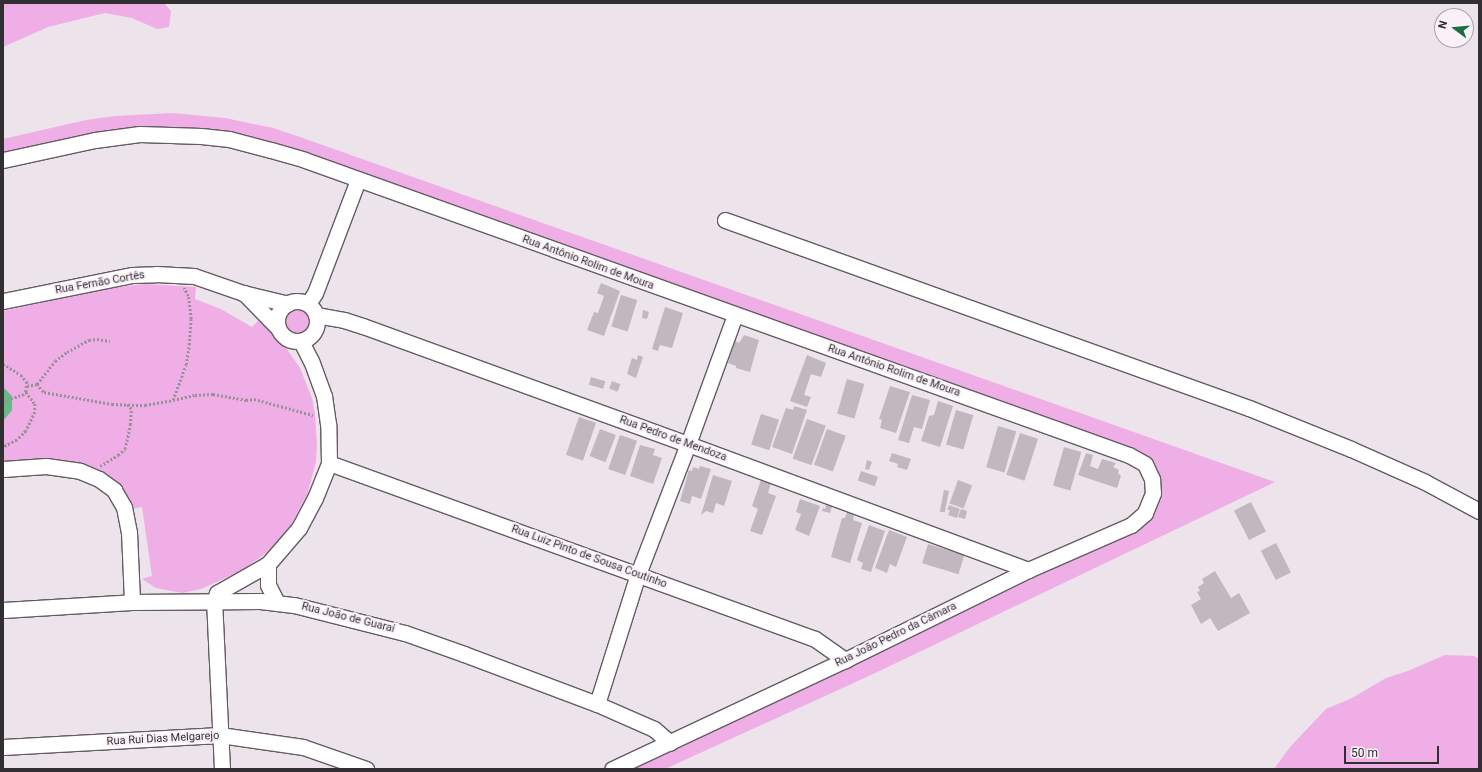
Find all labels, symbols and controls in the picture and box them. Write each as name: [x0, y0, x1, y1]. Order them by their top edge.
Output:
north arrow: [1434, 8, 1474, 48]
text: N: [1436, 19, 1450, 30]
street label: Rua Antônio Rolim de Moura: [520, 233, 656, 293]
street label: Rua Fernão Cortês: [54, 269, 146, 297]
street label: Rua Antônio Rolim de Moura: [826, 342, 962, 400]
street label: Rua Pedro de Mendoza: [618, 413, 728, 465]
street label: Rua Luiz Pinto de Sousa Coutinho: [509, 523, 669, 591]
street label: Rua João de Guaraí: [300, 600, 396, 636]
street label: Rua João Pedro da Câmara: [833, 600, 959, 670]
street label: Rua Rui Dias Melgarejo: [106, 729, 220, 749]
scale bar: [1346, 738, 1441, 764]
text: 50 m: [1351, 746, 1378, 760]

